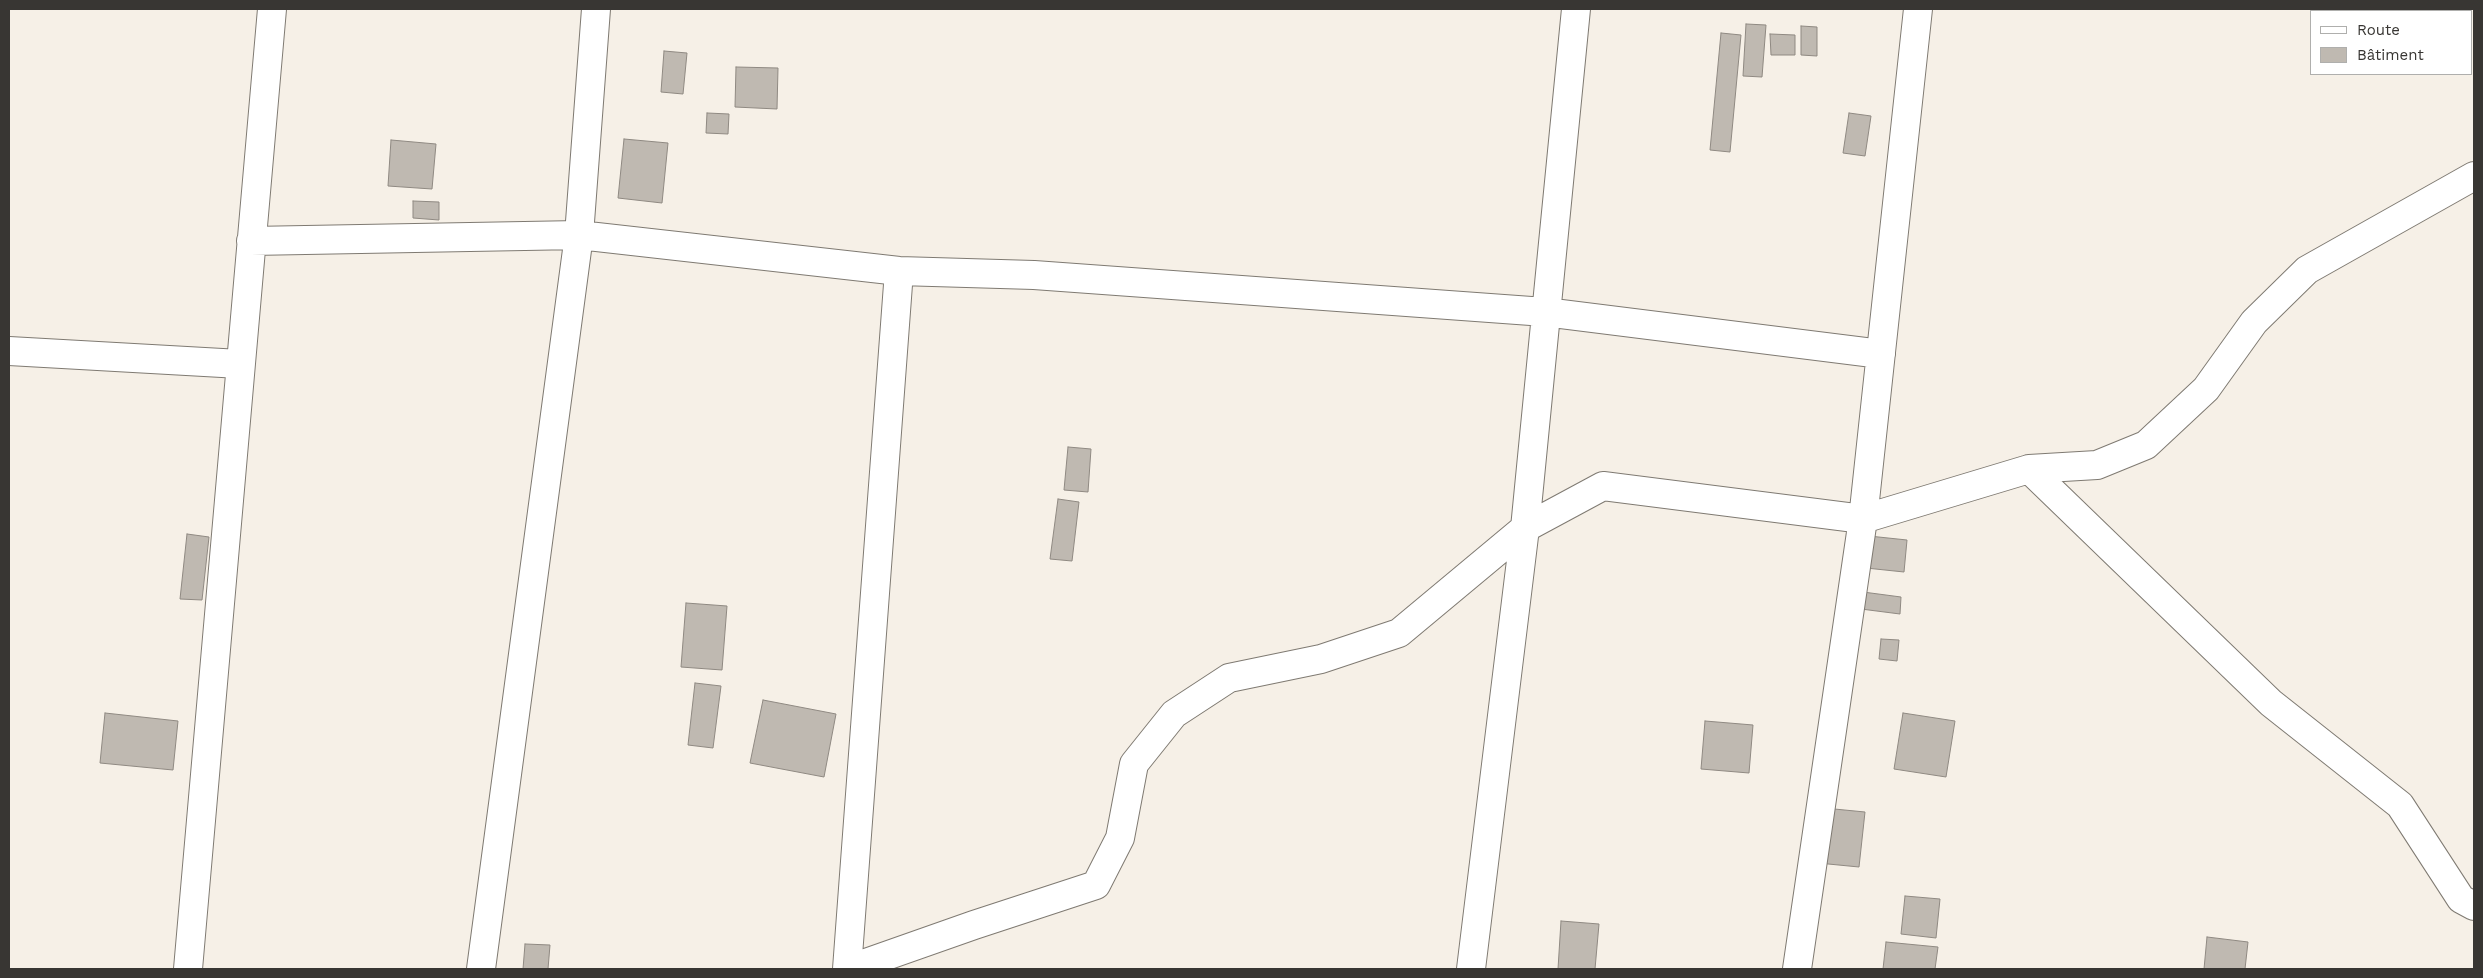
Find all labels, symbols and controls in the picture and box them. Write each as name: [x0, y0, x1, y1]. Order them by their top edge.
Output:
legend: [2310, 10, 2473, 75]
text: Route: [2357, 21, 2400, 39]
text: Bâtiment: [2357, 46, 2424, 64]

